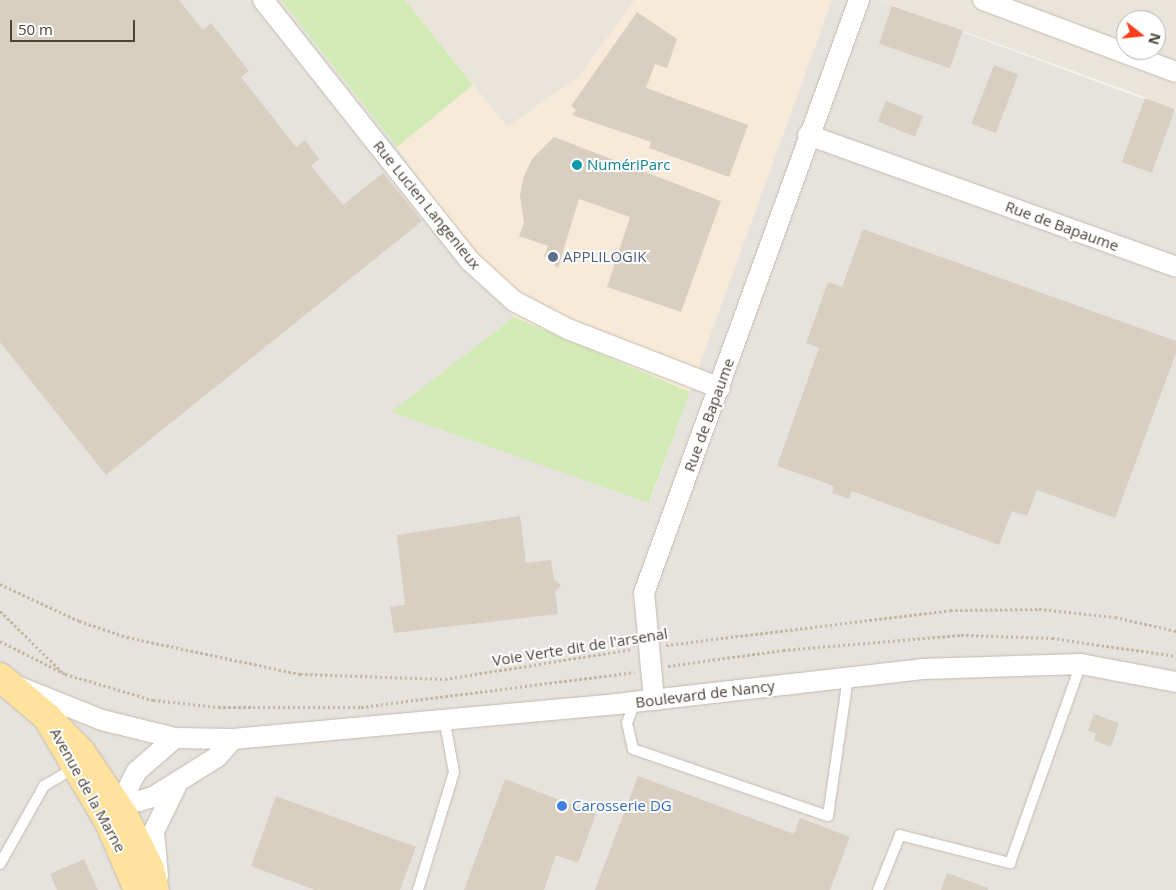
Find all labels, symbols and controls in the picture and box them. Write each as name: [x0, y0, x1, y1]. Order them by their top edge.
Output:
scale bar: [12, 10, 138, 42]
north arrow: [1116, 10, 1166, 60]
text: 50 m: [18, 19, 53, 39]
text: N: [1144, 31, 1166, 47]
street label: Rue Lucien Langenieux: [369, 137, 485, 273]
place label: NumériParc: [587, 156, 670, 174]
marker: NumériParc: [571, 159, 583, 171]
street label: Rue de Bapaume: [1003, 197, 1121, 255]
place label: APPLILOGIK: [563, 248, 646, 266]
marker: APPLILOGIK: [547, 251, 559, 263]
street label: Rue de Bapaume: [680, 356, 738, 474]
street label: Voie Verte dit de l'arsenal: [491, 624, 669, 670]
street label: Boulevard de Nancy: [634, 677, 776, 711]
street label: Avenue de la Marne: [46, 725, 130, 855]
place label: Carosserie DG: [572, 797, 672, 815]
marker: Carosserie DG: [556, 800, 568, 812]

